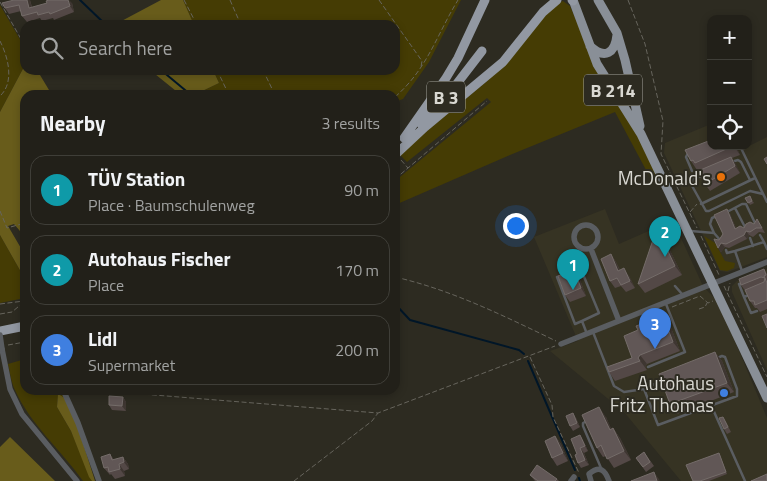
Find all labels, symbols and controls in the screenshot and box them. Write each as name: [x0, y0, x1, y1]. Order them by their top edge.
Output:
map controls: [707, 15, 752, 150]
button: +: [707, 15, 752, 60]
search box: [20, 20, 400, 75]
text: Search here: [78, 33, 172, 62]
icon: search: [38, 34, 66, 62]
button: −: [707, 60, 752, 105]
road number: B 214: [584, 74, 642, 106]
road number: B 3: [427, 81, 465, 112]
button: locate: [707, 105, 752, 150]
text: Nearby: [40, 107, 105, 139]
text: 3 results: [321, 111, 380, 135]
place label: McDonald's: [618, 163, 711, 192]
text: TÜV Station: [88, 164, 185, 193]
marker: McDonald's: [715, 171, 727, 183]
text: 1: [53, 178, 61, 202]
text: 90 m: [344, 178, 379, 202]
text: Place · Baumschulenweg: [88, 193, 255, 217]
your location: [503, 213, 529, 239]
pin: 2: [649, 216, 681, 257]
text: Autohaus Fischer: [88, 244, 231, 273]
pin: 1: [557, 249, 589, 290]
text: 2: [53, 258, 61, 282]
text: 170 m: [335, 258, 379, 282]
text: Place: [88, 273, 124, 297]
pin: 3: [639, 308, 671, 349]
text: Lidl: [88, 324, 117, 353]
text: 3: [53, 338, 61, 362]
text: 200 m: [335, 338, 379, 362]
text: Supermarket: [88, 353, 175, 377]
place label: Autohaus Fritz Thomas: [610, 368, 714, 419]
marker: Autohaus Fritz Thomas: [718, 387, 730, 399]

